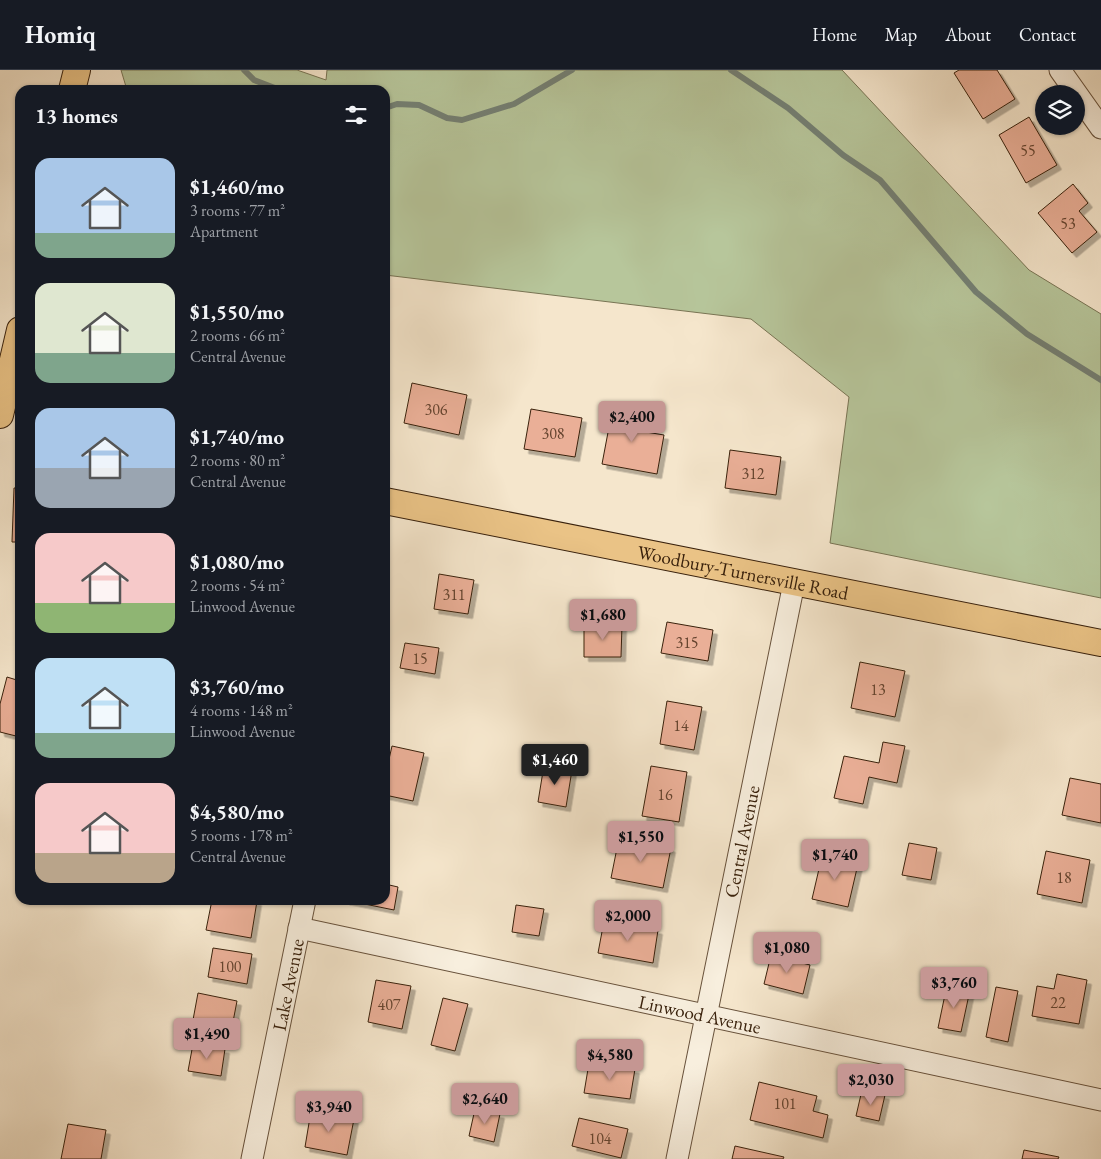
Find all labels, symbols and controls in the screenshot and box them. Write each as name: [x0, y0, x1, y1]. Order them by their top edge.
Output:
text: Homiq: [25, 19, 96, 50]
text: Home: [812, 23, 857, 46]
text: Map: [885, 23, 917, 46]
text: About: [945, 23, 991, 46]
text: Contact: [1019, 23, 1076, 46]
map controls: [1035, 85, 1085, 135]
button: layers: [1035, 85, 1085, 135]
icon: filters: [342, 101, 370, 129]
text: 13 homes: [35, 102, 118, 129]
house number: 55: [1020, 140, 1036, 161]
text: $1,460/mo: [190, 173, 284, 200]
icon: home: [75, 178, 135, 238]
text: 3 rooms · 77 m²: [190, 200, 285, 221]
house number: 53: [1060, 213, 1076, 234]
text: Apartment: [190, 221, 258, 242]
text: $1,550/mo: [190, 298, 284, 325]
icon: home: [75, 303, 135, 363]
text: 2 rooms · 66 m²: [190, 325, 285, 346]
text: Central Avenue: [190, 346, 286, 367]
house number: 306: [424, 399, 448, 420]
pin: $2,400: [591, 400, 673, 443]
text: $2,400: [609, 406, 655, 427]
text: $1,740/mo: [190, 423, 284, 450]
house number: 308: [541, 423, 565, 444]
icon: home: [75, 428, 135, 488]
text: 2 rooms · 80 m²: [190, 450, 285, 471]
house number: 312: [741, 463, 765, 484]
text: Central Avenue: [190, 471, 286, 492]
street label: Woodbury-Turnersville Road: [635, 539, 851, 605]
text: $1,080/mo: [190, 548, 284, 575]
icon: home: [75, 553, 135, 613]
text: 2 rooms · 54 m²: [190, 575, 285, 596]
house number: 311: [442, 584, 466, 605]
text: Linwood Avenue: [190, 596, 295, 617]
pin: $1,680: [562, 598, 644, 641]
text: $1,680: [580, 604, 626, 625]
house number: 315: [675, 632, 699, 653]
house number: 15: [412, 648, 428, 669]
text: $3,760/mo: [190, 673, 284, 700]
icon: home: [75, 678, 135, 738]
house number: 13: [870, 679, 886, 700]
text: 4 rooms · 148 m²: [190, 700, 293, 721]
house number: 14: [673, 715, 689, 736]
text: Linwood Avenue: [190, 721, 295, 742]
pin: $1,460: [514, 744, 596, 786]
text: $1,460: [532, 749, 578, 770]
street label: Central Avenue: [718, 783, 765, 900]
house number: 16: [657, 784, 673, 805]
text: $4,580/mo: [190, 798, 284, 825]
icon: home: [75, 803, 135, 863]
pin: $1,550: [600, 820, 682, 863]
text: 5 rooms · 178 m²: [190, 825, 293, 846]
text: $1,550: [618, 826, 664, 847]
pin: $1,740: [794, 838, 876, 881]
text: $1,740: [812, 844, 858, 865]
text: Central Avenue: [190, 846, 286, 867]
house number: 18: [1056, 867, 1072, 888]
pin: $2,000: [587, 900, 669, 942]
text: $2,000: [605, 905, 651, 926]
pin: $1,080: [746, 932, 828, 974]
street label: Lake Avenue: [266, 936, 309, 1033]
text: $1,080: [764, 937, 810, 958]
house number: 100: [218, 956, 242, 977]
pin: $3,760: [913, 966, 995, 1009]
text: $3,760: [931, 972, 977, 993]
street label: Linwood Avenue: [636, 989, 763, 1039]
house number: 22: [1050, 992, 1066, 1013]
house number: 407: [377, 994, 401, 1015]
pin: $1,490: [166, 1018, 248, 1060]
text: $1,490: [184, 1023, 230, 1044]
pin: $4,580: [569, 1038, 651, 1081]
text: $4,580: [587, 1044, 633, 1065]
pin: $2,030: [830, 1064, 912, 1106]
text: $2,030: [848, 1069, 894, 1090]
pin: $2,640: [444, 1082, 526, 1125]
text: $2,640: [462, 1088, 508, 1109]
pin: $3,940: [288, 1090, 370, 1133]
house number: 101: [773, 1093, 797, 1114]
text: $3,940: [306, 1096, 352, 1117]
house number: 104: [588, 1128, 612, 1149]

